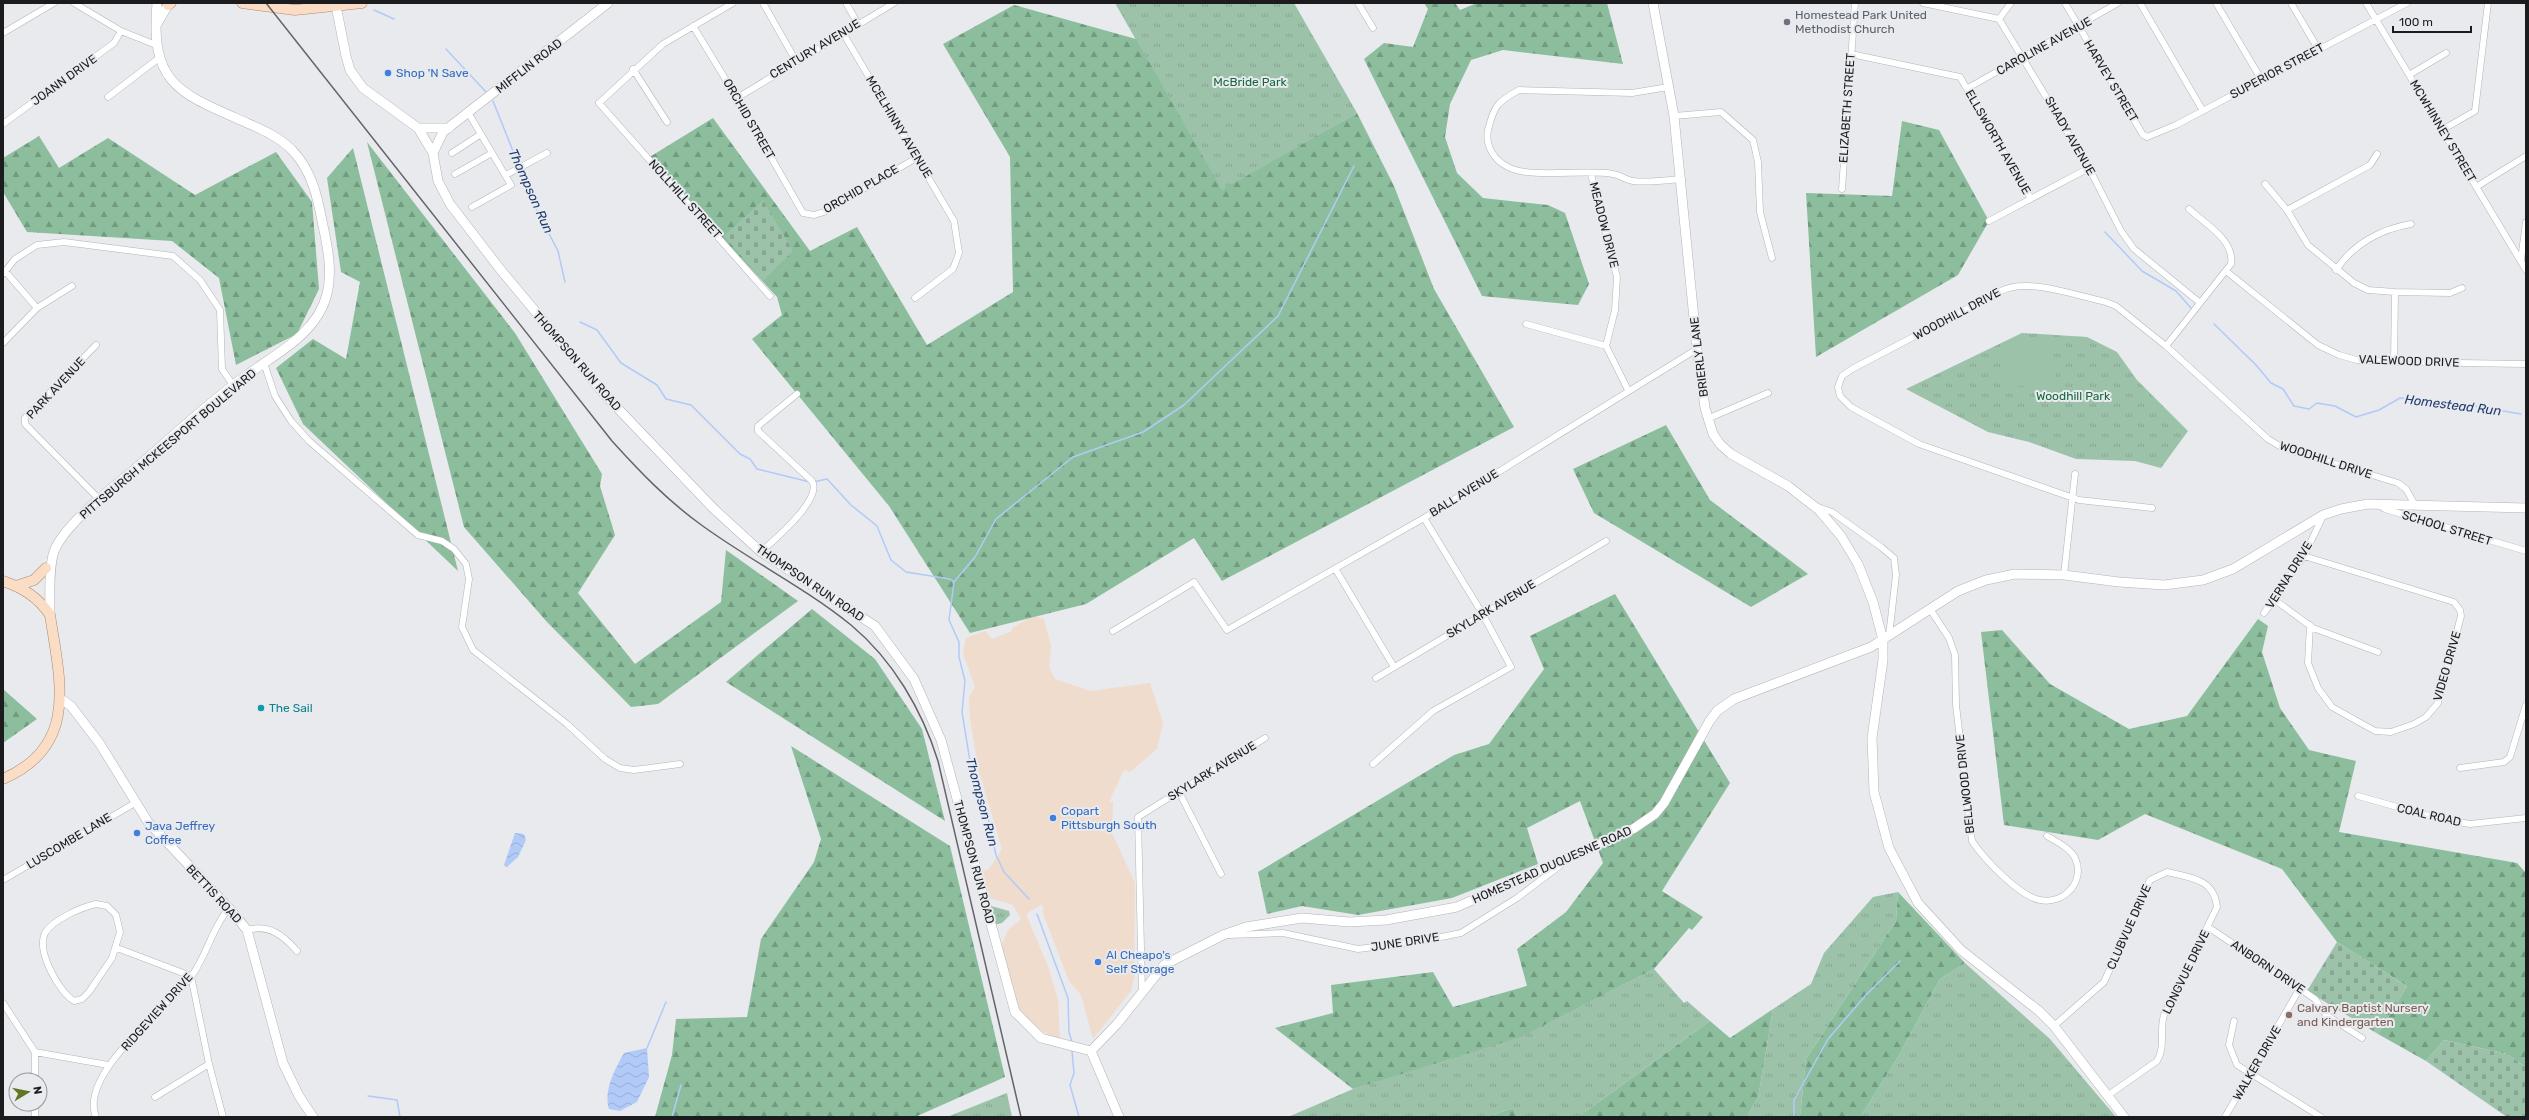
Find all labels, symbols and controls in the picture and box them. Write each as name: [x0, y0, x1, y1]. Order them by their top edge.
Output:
place label: Homestead Park United Methodist Church: [1795, 8, 1927, 36]
scale bar: [2393, 8, 2471, 34]
street label: CAROLINE AVENUE: [1994, 14, 2094, 78]
text: 100 m: [2399, 15, 2433, 29]
street label: CENTURY AVENUE: [767, 16, 863, 82]
marker: Homestead Park United Methodist Church: [1782, 17, 1792, 27]
street label: MIFFLIN ROAD: [493, 36, 565, 96]
street label: HARVEY STREET: [2081, 37, 2141, 125]
street label: SUPERIOR STREET: [2228, 40, 2326, 102]
street label: JOANN DRIVE: [28, 51, 100, 109]
street label: ELIZABETH STREET: [1836, 53, 1858, 163]
place label: Shop 'N Save: [396, 66, 469, 80]
marker: Shop 'N Save: [383, 68, 393, 78]
street label: MCELHINNY AVENUE: [863, 73, 935, 181]
park label: McBride Park: [1213, 75, 1288, 89]
street label: ORCHID STREET: [720, 76, 778, 162]
street label: MCWHINNEY STREET: [2407, 77, 2479, 185]
street label: ELLSWORTH AVENUE: [1962, 87, 2034, 197]
street label: SHADY AVENUE: [2042, 94, 2098, 178]
water label: Thompson Run: [506, 146, 556, 236]
street label: NOLLHILL STREET: [646, 157, 724, 241]
street label: ORCHID PLACE: [821, 162, 901, 216]
street label: MEADOW DRIVE: [1587, 181, 1621, 269]
street label: WOODHILL DRIVE: [1911, 285, 2003, 343]
street label: THOMPSON RUN ROAD: [530, 308, 624, 414]
street label: BRIERLY LANE: [1687, 316, 1711, 398]
street label: VALEWOOD DRIVE: [2358, 352, 2460, 370]
street label: PARK AVENUE: [24, 354, 88, 422]
street label: PITTSBURGH MCKEESPORT BOULEVARD: [77, 366, 259, 522]
park label: Woodhill Park: [2036, 389, 2111, 403]
water label: Homestead Run: [2404, 392, 2502, 418]
street label: WOODHILL DRIVE: [2278, 438, 2374, 482]
street label: BALL AVENUE: [1427, 466, 1501, 520]
street label: SCHOOL STREET: [2400, 508, 2494, 548]
street label: VERNA DRIVE: [2263, 539, 2315, 611]
street label: THOMPSON RUN ROAD: [753, 542, 867, 624]
street label: SKYLARK AVENUE: [1444, 577, 1538, 641]
street label: VIDEO DRIVE: [2430, 629, 2464, 703]
place label: The Sail: [269, 701, 313, 715]
marker: The Sail: [256, 703, 266, 713]
street label: BELLWOOD DRIVE: [1953, 734, 1977, 834]
street label: SKYLARK AVENUE: [1165, 738, 1259, 804]
water label: Thompson Run: [963, 756, 1001, 848]
street label: THOMPSON RUN ROAD: [951, 799, 997, 925]
street label: COAL ROAD: [2396, 801, 2462, 829]
place label: Copart Pittsburgh South: [1061, 804, 1157, 832]
street label: LUSCOMBE LANE: [24, 810, 114, 872]
marker: Copart Pittsburgh South: [1048, 813, 1058, 823]
place label: Java Jeffrey Coffee: [145, 819, 216, 847]
street label: HOMESTEAD DUQUESNE ROAD: [1470, 823, 1634, 907]
marker: Java Jeffrey Coffee: [132, 828, 142, 838]
street label: BETTIS ROAD: [183, 862, 245, 926]
street label: CLUBVUE DRIVE: [2104, 882, 2154, 972]
street label: LONGVUE DRIVE: [2160, 928, 2212, 1016]
street label: JUNE DRIVE: [1370, 930, 1440, 954]
street label: ANBORN DRIVE: [2228, 937, 2308, 997]
place label: Al Cheapo's Self Storage: [1106, 948, 1175, 976]
marker: Al Cheapo's Self Storage: [1093, 957, 1103, 967]
street label: RIDGEVIEW DRIVE: [118, 970, 196, 1054]
place label: Calvary Baptist Nursery and Kindergarten: [2297, 1001, 2429, 1029]
marker: Calvary Baptist Nursery and Kindergarten: [2284, 1010, 2294, 1020]
street label: WALKER DRIVE: [2230, 1023, 2284, 1103]
north arrow: [8, 1072, 48, 1112]
text: N: [30, 1085, 44, 1095]

